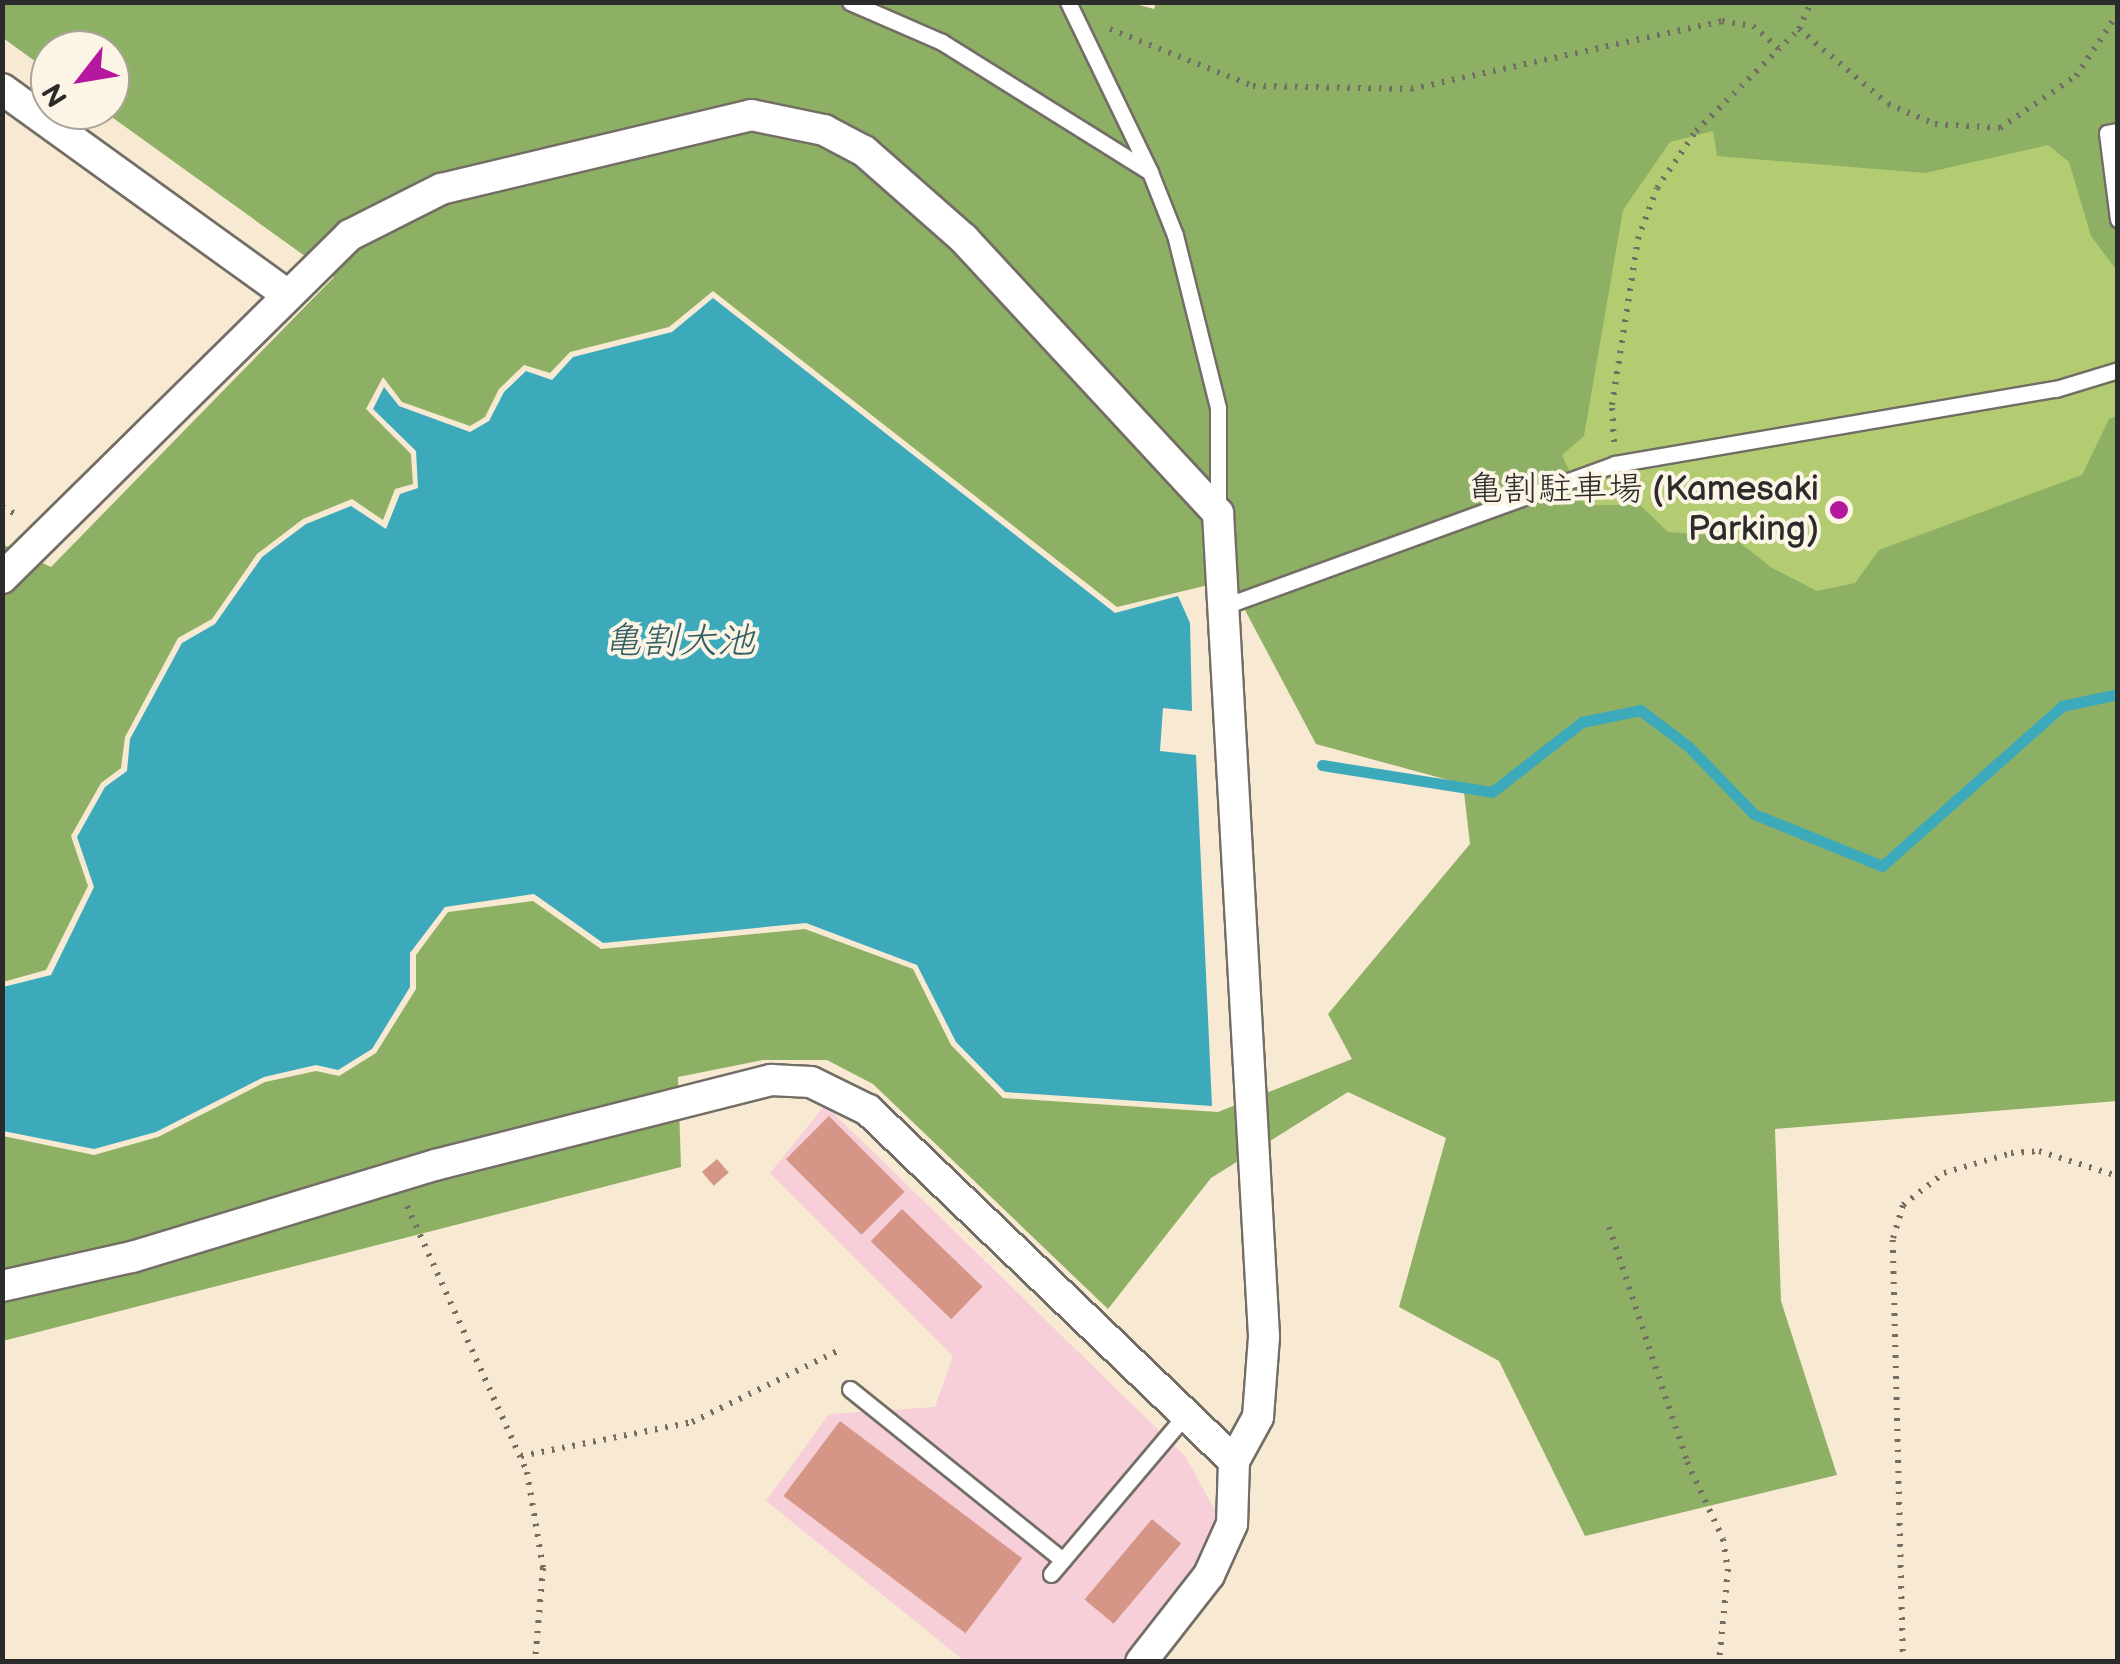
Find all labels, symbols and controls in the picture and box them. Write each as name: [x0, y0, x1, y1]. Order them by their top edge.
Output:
north arrow: [30, 30, 130, 130]
text: N: [36, 77, 75, 112]
place label: 亀割駐車場 (Kamesaki Parking): [1468, 469, 1819, 551]
marker: 亀割駐車場 (Kamesaki Parking): [1828, 499, 1850, 521]
water label: 亀割大池: [603, 619, 755, 665]

